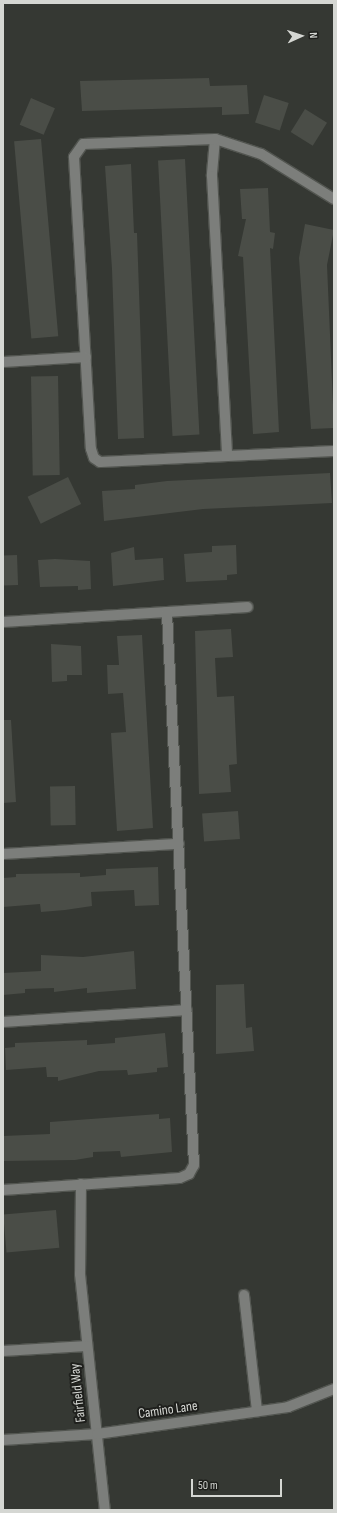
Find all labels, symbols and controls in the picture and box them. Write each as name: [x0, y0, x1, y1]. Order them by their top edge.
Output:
north arrow: [281, 16, 321, 56]
text: N: [307, 32, 320, 39]
street label: Fairfield Way: [67, 1363, 89, 1423]
street label: Camino Lane: [137, 1398, 199, 1422]
scale bar: [193, 1471, 284, 1497]
text: 50 m: [198, 1478, 218, 1493]

